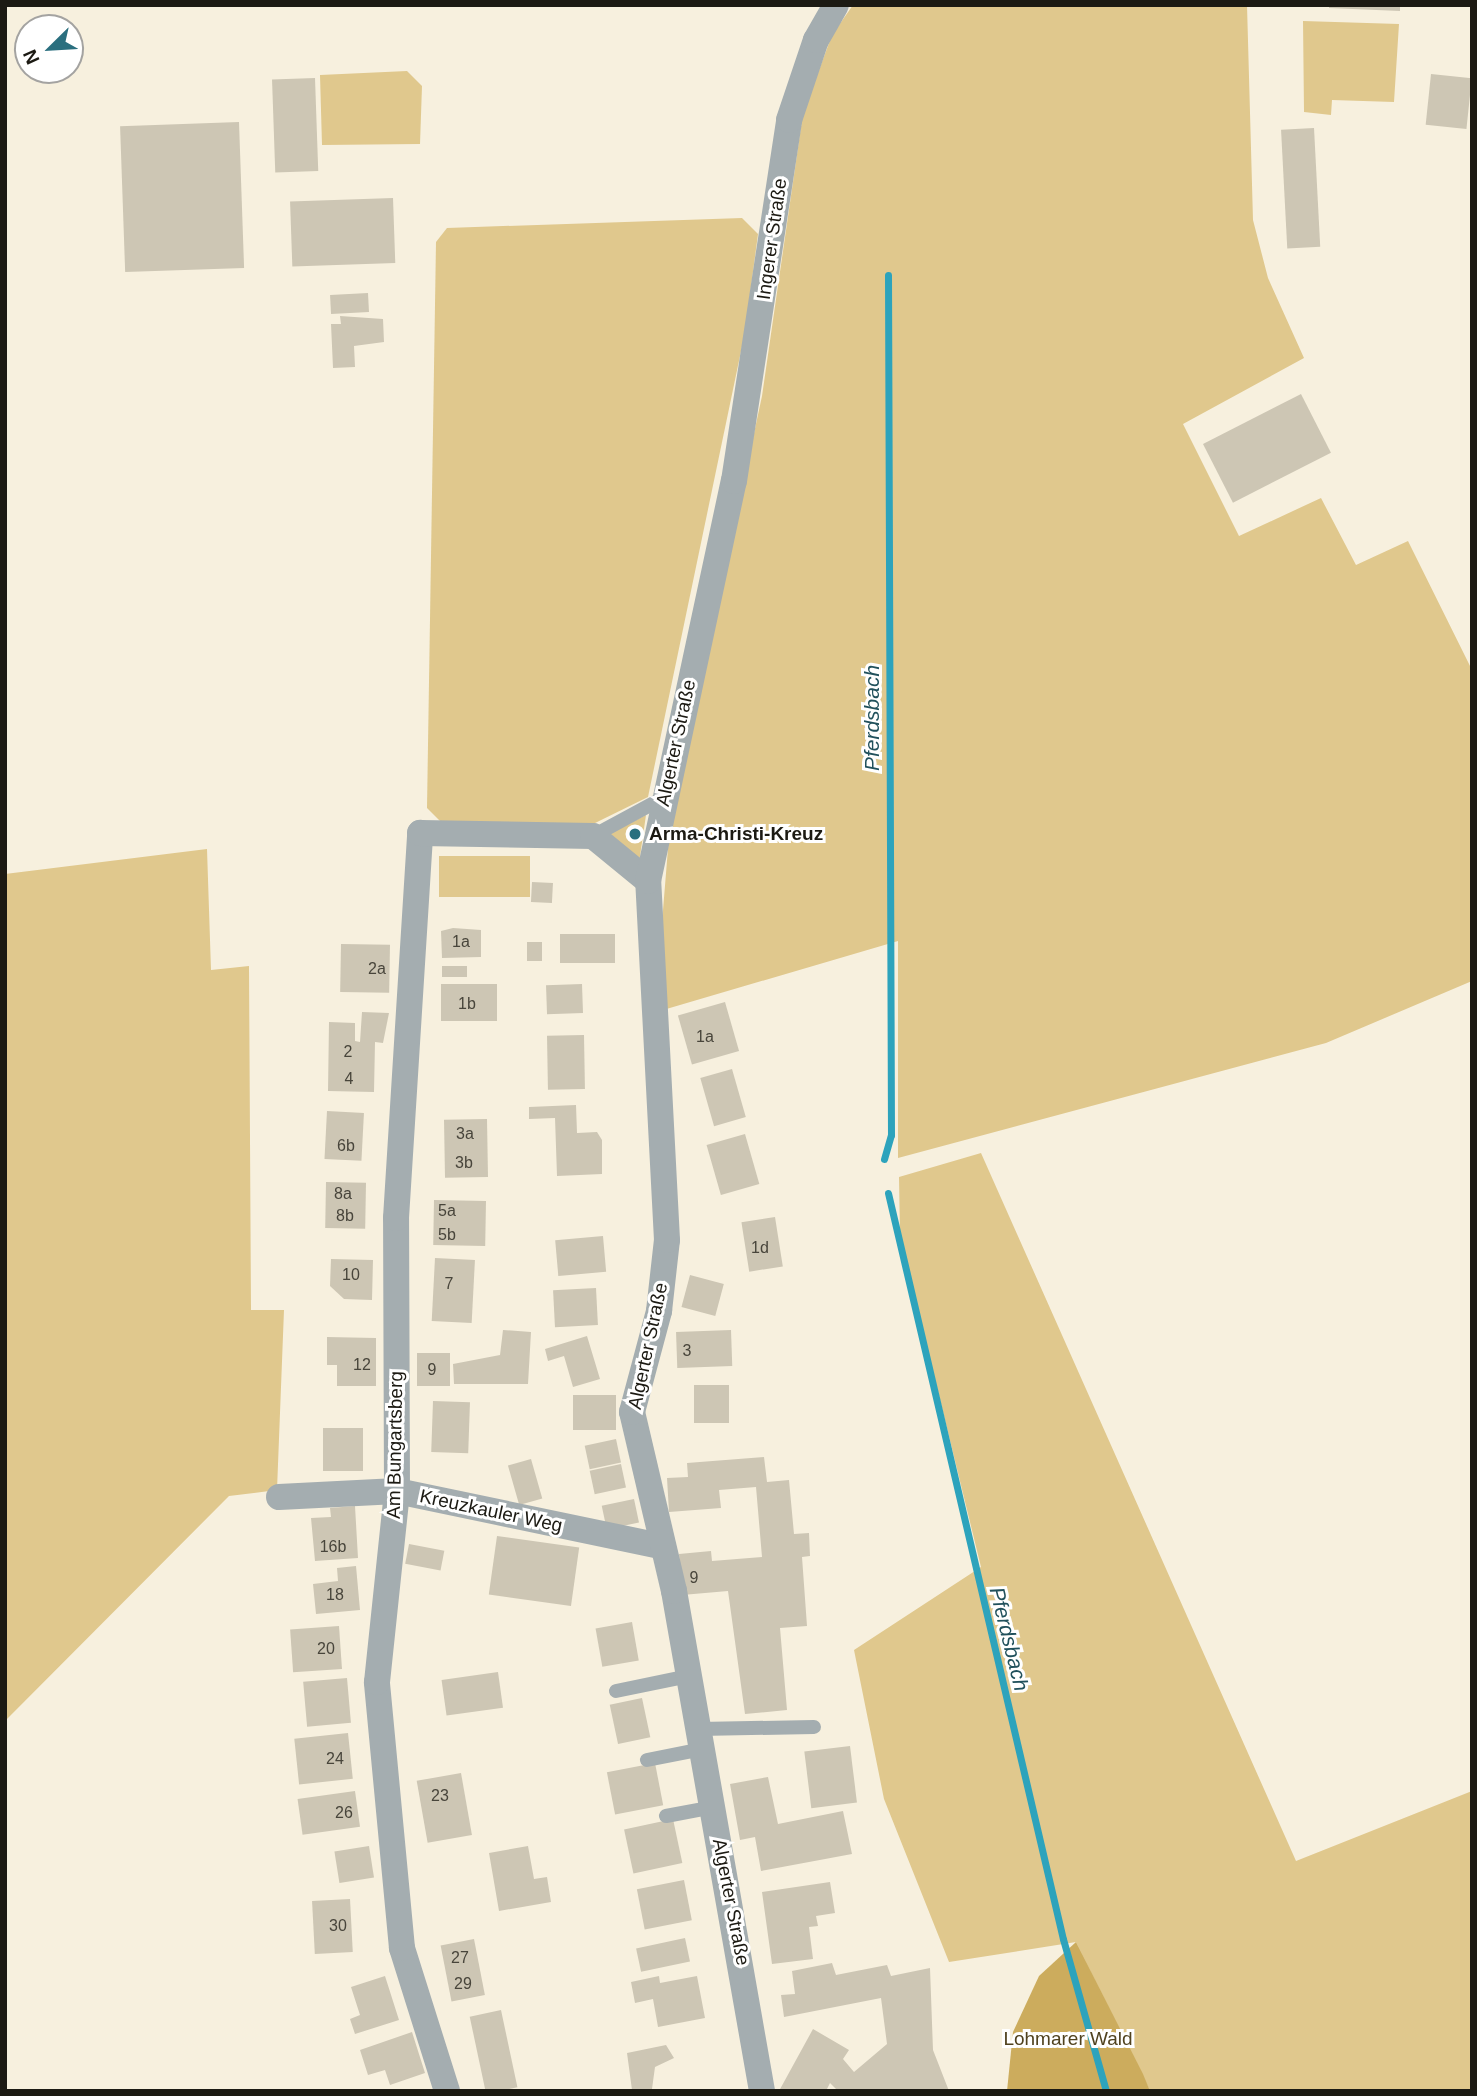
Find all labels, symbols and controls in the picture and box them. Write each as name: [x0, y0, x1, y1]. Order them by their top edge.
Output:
north arrow: [14, 14, 84, 84]
text: N: [19, 46, 44, 67]
street label: Ingerer Straße: [752, 177, 792, 301]
water label: Pferdsbach: [859, 665, 885, 771]
street label: Algerter Straße: [651, 678, 701, 808]
place label: Arma-Christi-Kreuz: [649, 823, 823, 845]
marker: Arma-Christi-Kreuz: [627, 826, 643, 842]
house number: 1a: [452, 932, 470, 952]
house number: 2a: [368, 959, 386, 979]
house number: 1b: [458, 994, 476, 1014]
house number: 1a: [696, 1027, 714, 1047]
house number: 2: [344, 1042, 352, 1062]
house number: 4: [345, 1069, 353, 1089]
house number: 3a: [456, 1124, 474, 1144]
house number: 6b: [337, 1136, 355, 1156]
house number: 3b: [455, 1153, 473, 1173]
house number: 8a: [334, 1184, 352, 1204]
house number: 5a: [438, 1201, 456, 1221]
house number: 8b: [336, 1206, 354, 1226]
house number: 5b: [438, 1225, 456, 1245]
house number: 1d: [751, 1238, 769, 1258]
house number: 10: [342, 1265, 360, 1285]
house number: 7: [445, 1274, 453, 1294]
street label: Algerter Straße: [623, 1281, 673, 1411]
house number: 3: [683, 1341, 691, 1361]
house number: 12: [353, 1355, 371, 1375]
house number: 9: [428, 1360, 436, 1380]
street label: Am Bungartsberg: [382, 1371, 408, 1519]
street label: Kreuzkauler Weg: [418, 1485, 564, 1537]
house number: 16b: [320, 1537, 346, 1557]
house number: 9: [690, 1568, 698, 1588]
water label: Pferdsbach: [984, 1584, 1034, 1694]
house number: 18: [326, 1585, 344, 1605]
house number: 20: [317, 1639, 335, 1659]
house number: 24: [326, 1749, 344, 1769]
house number: 23: [431, 1786, 449, 1806]
house number: 26: [335, 1803, 353, 1823]
street label: Algerter Straße: [708, 1837, 754, 1967]
house number: 30: [329, 1916, 347, 1936]
house number: 27: [451, 1948, 469, 1968]
house number: 29: [454, 1974, 472, 1994]
park label: Lohmarer Wald: [1003, 2028, 1133, 2050]

